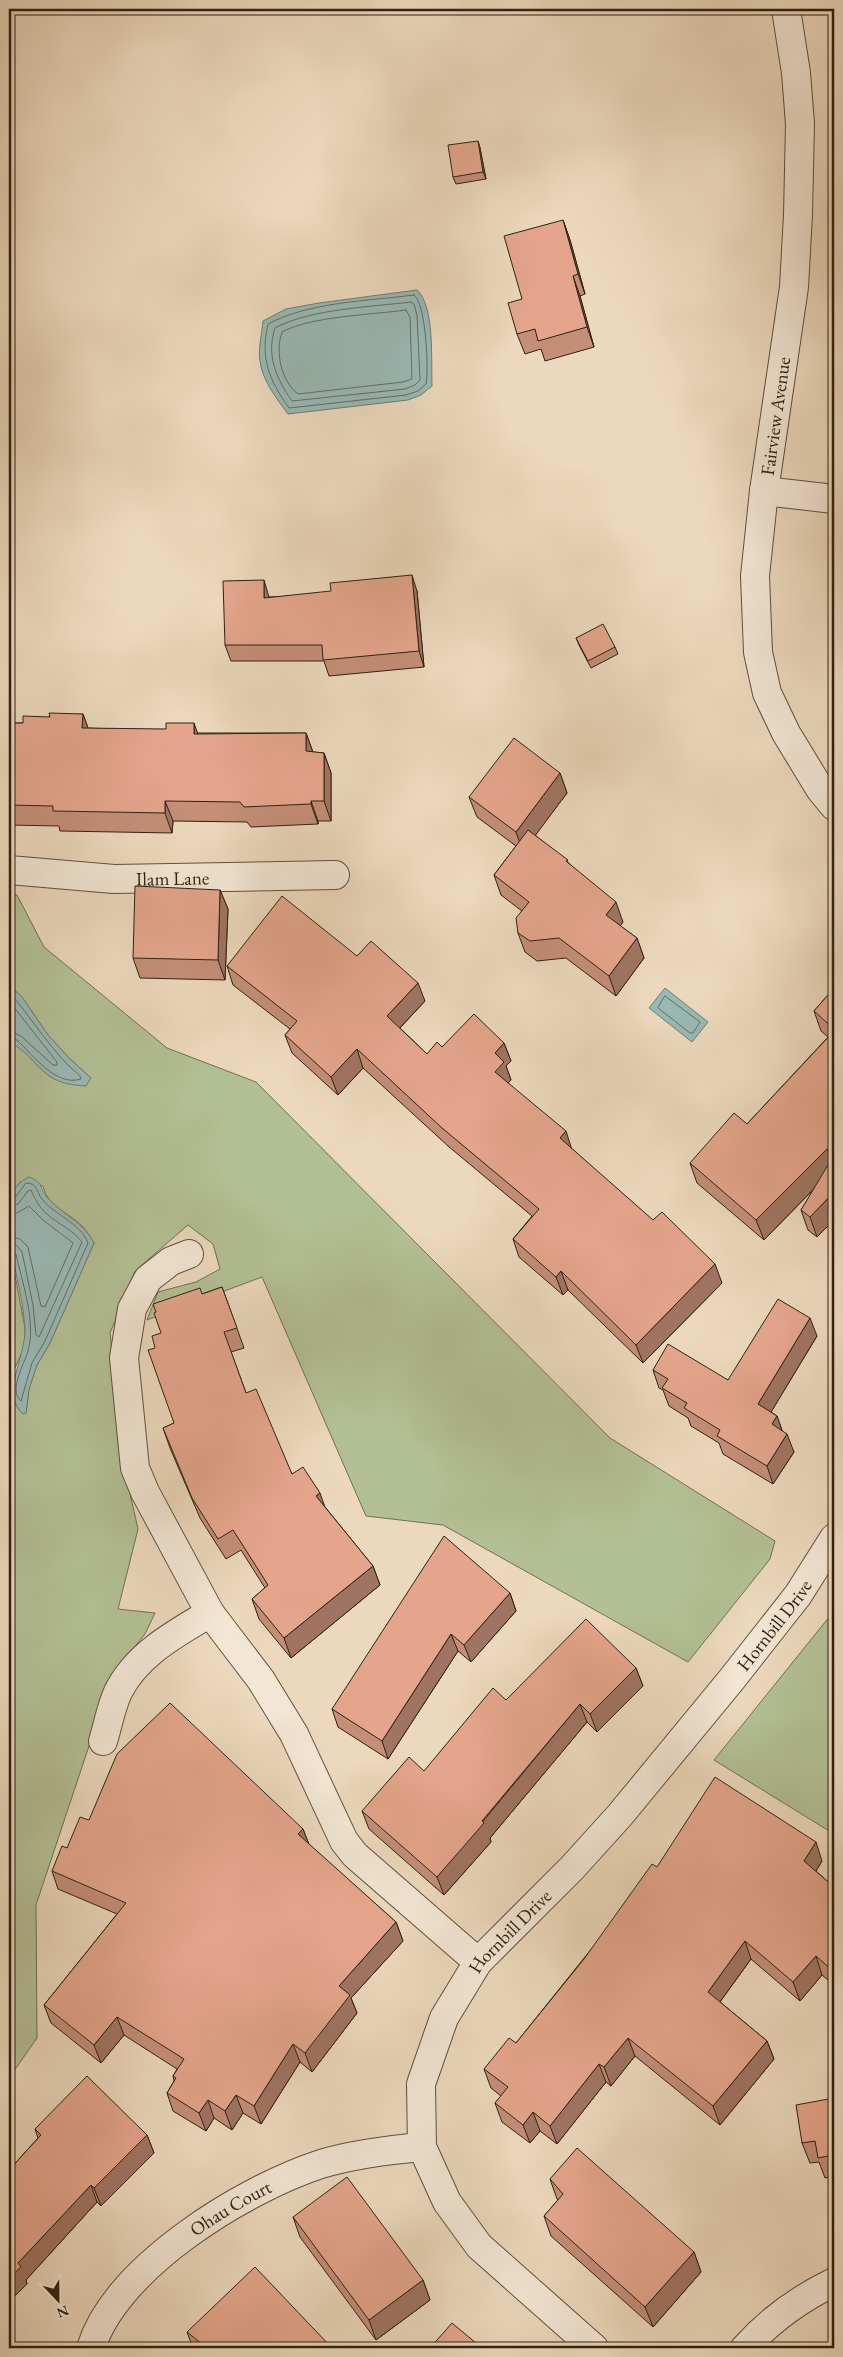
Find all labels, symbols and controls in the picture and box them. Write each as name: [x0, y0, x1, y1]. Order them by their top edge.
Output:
street label: Fairview Avenue: [755, 355, 796, 477]
street label: Ilam Lane: [136, 865, 210, 892]
street label: Hornbill Drive: [731, 1575, 818, 1676]
street label: Hornbill Drive: [462, 1884, 557, 1978]
street label: Ohau Court: [185, 2174, 276, 2242]
north arrow: [32, 2274, 82, 2324]
text: N: [54, 2302, 71, 2323]

